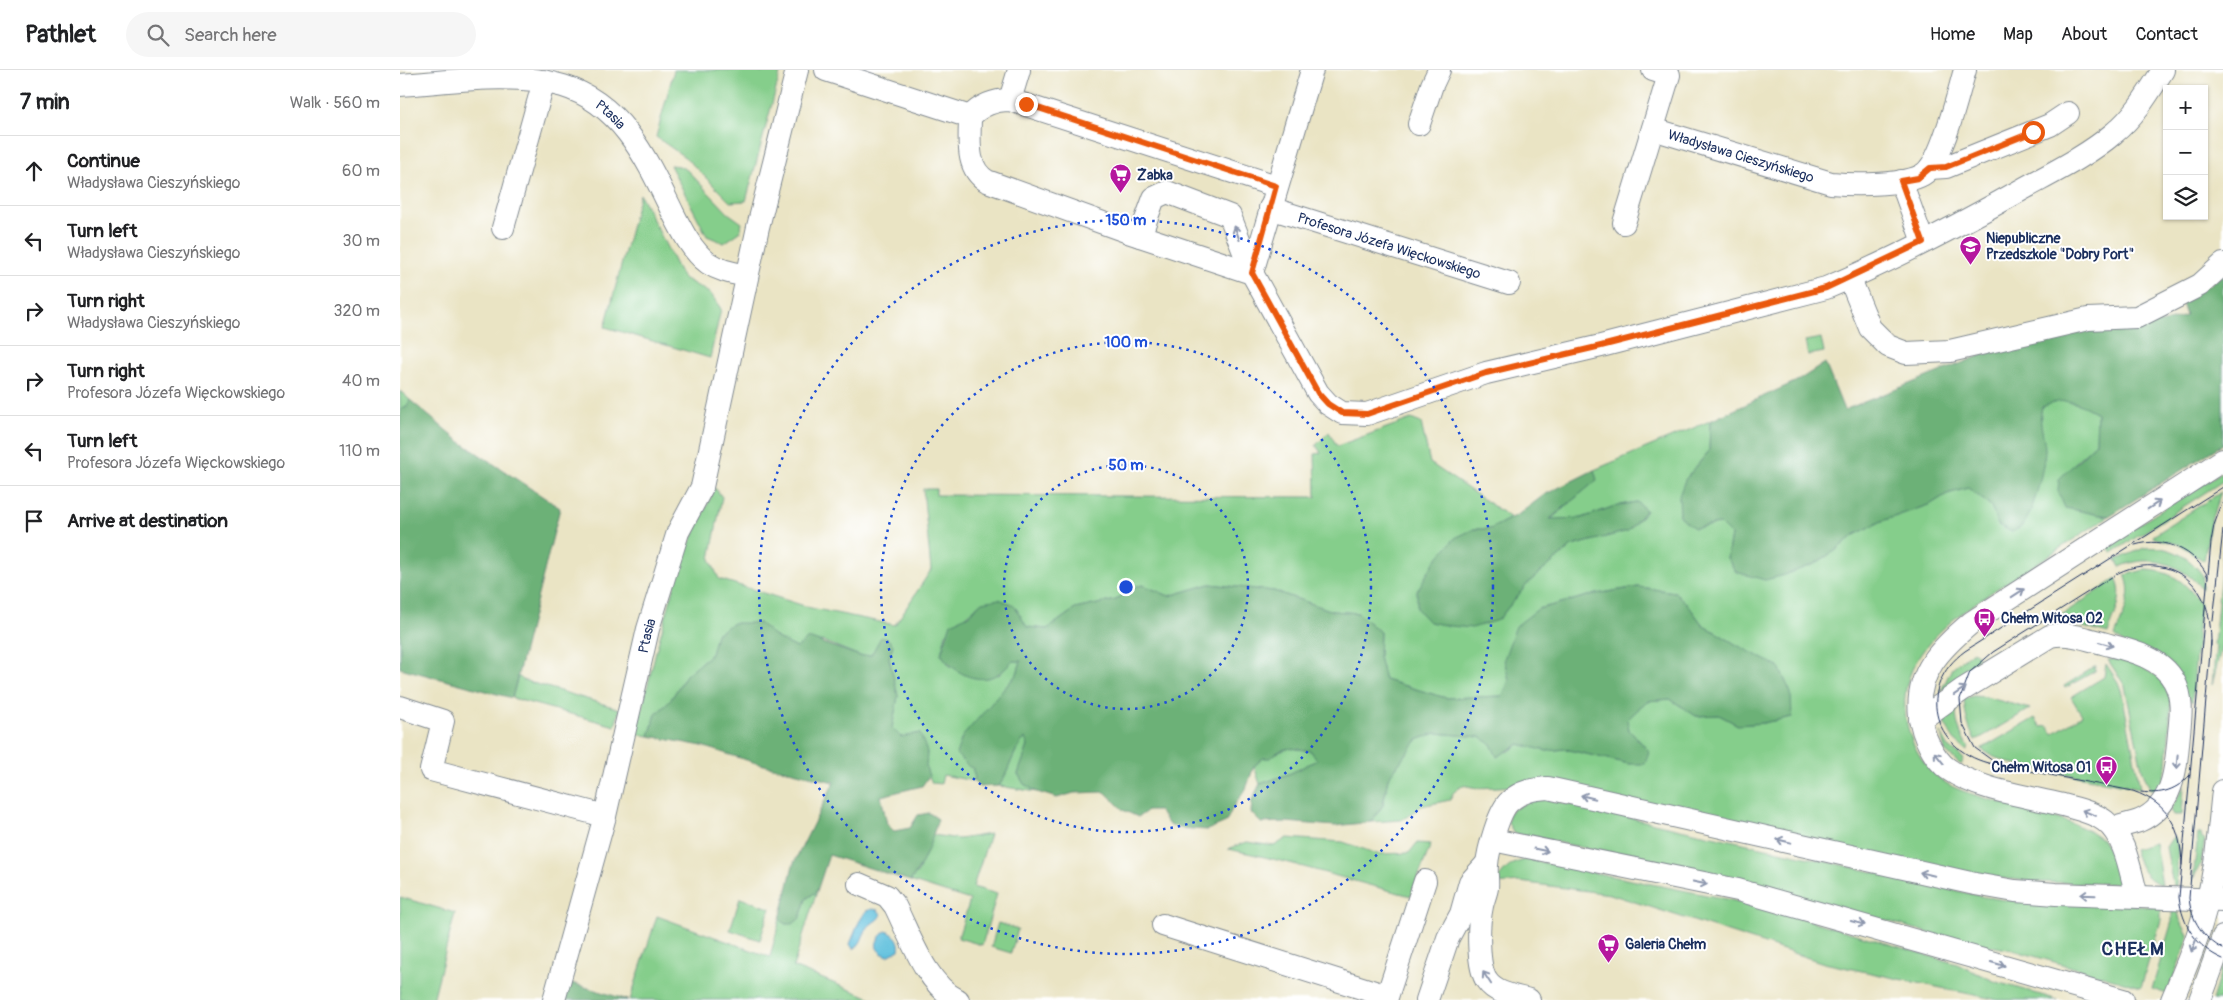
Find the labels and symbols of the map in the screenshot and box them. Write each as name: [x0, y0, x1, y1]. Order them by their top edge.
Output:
route end: [1015, 93, 1038, 116]
street label: Ptasia: [592, 96, 629, 133]
route start: [2022, 121, 2045, 144]
street label: Władysława Cieszyńskiego: [1666, 126, 1816, 186]
supermarket icon: Żabka: [1109, 163, 1133, 194]
place label: Żabka: [1137, 167, 1173, 184]
street label: Profesora Józefa Więckowskiego: [1295, 209, 1483, 283]
text: 150 m: [1106, 211, 1146, 230]
one-way arrow: [1232, 225, 1241, 241]
place label: Niepubliczne Przedszkole "Dobry Port": [1986, 230, 2134, 263]
school or university icon: Niepubliczne Przedszkole "Dobry Port": [1958, 234, 1982, 265]
text: 100 m: [1105, 333, 1147, 352]
text: 50 m: [1109, 456, 1143, 475]
one-way arrow: [2147, 499, 2161, 509]
centre of rings: [1117, 578, 1135, 596]
one-way arrow: [2010, 587, 2024, 597]
bus stop icon: Chełm Witosa 02: [1973, 606, 1997, 637]
place label: Chełm Witosa 02: [2001, 610, 2103, 627]
street label: Ptasia: [635, 616, 660, 655]
one-way arrow: [2097, 640, 2113, 649]
one-way arrow: [1953, 686, 1967, 696]
one-way arrow: [1933, 752, 1944, 765]
one-way arrow: [2172, 753, 2182, 769]
bus stop icon: Chełm Witosa 01: [2095, 755, 2119, 786]
place label: Chełm Witosa 01: [1992, 759, 2091, 776]
one-way arrow: [1580, 792, 1596, 801]
one-way arrow: [2082, 808, 2097, 817]
one-way arrow: [1776, 836, 1792, 845]
one-way arrow: [1533, 846, 1549, 855]
one-way arrow: [1920, 868, 1936, 878]
one-way arrow: [1692, 878, 1708, 888]
one-way arrow: [2080, 890, 2096, 899]
one-way arrow: [1849, 919, 1865, 928]
supermarket icon: Galeria Chełm: [1597, 932, 1621, 963]
place label: Galeria Chełm: [1625, 936, 1707, 953]
one-way arrow: [2189, 936, 2198, 952]
district label: CHEŁM: [2101, 937, 2165, 961]
one-way arrow: [1990, 960, 2006, 970]
one-way arrow: [1482, 972, 1492, 986]

